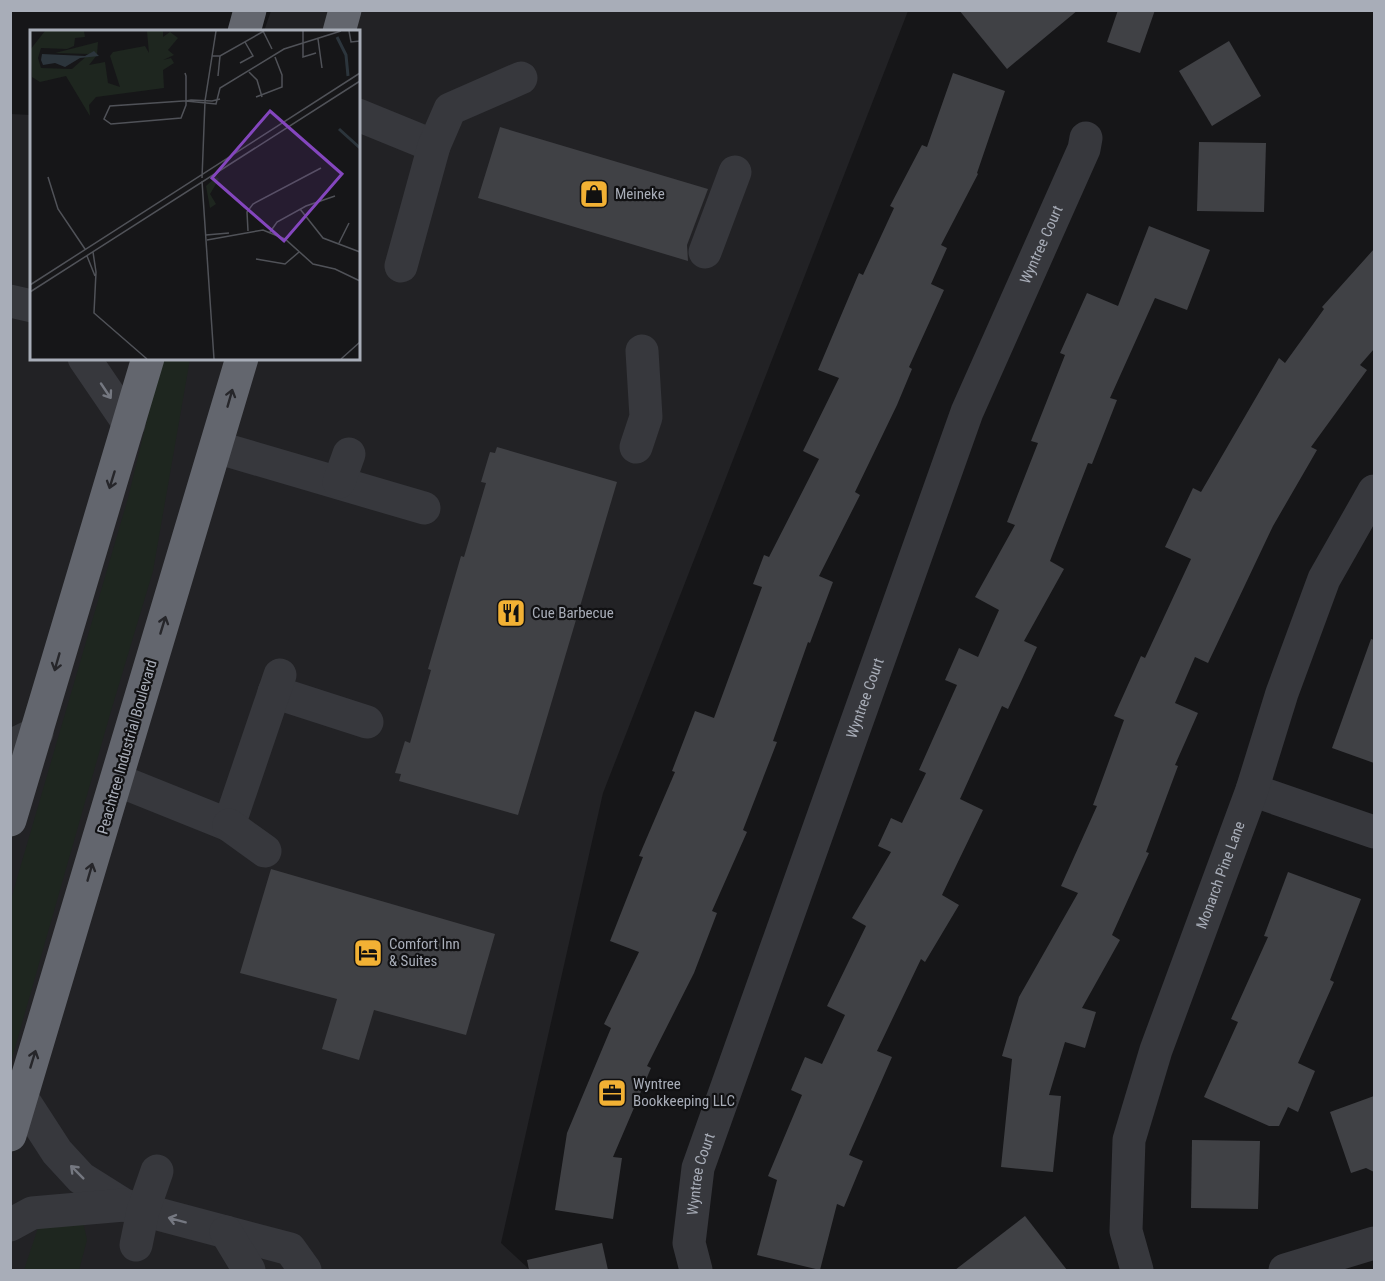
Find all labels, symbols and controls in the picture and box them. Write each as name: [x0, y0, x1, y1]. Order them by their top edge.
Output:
inset map: [30, 30, 360, 360]
shop icon: Meineke: [578, 178, 610, 210]
place label: Meineke: [615, 185, 665, 203]
street label: Wyntree Court: [1016, 203, 1067, 287]
one-way arrow: [100, 383, 112, 399]
one-way arrow: [225, 389, 236, 408]
one-way arrow: [105, 470, 116, 489]
restaurant icon: Cue Barbecue: [495, 597, 527, 629]
place label: Cue Barbecue: [532, 604, 614, 622]
one-way arrow: [158, 616, 169, 635]
one-way arrow: [51, 652, 62, 671]
street label: Wyntree Court: [843, 656, 888, 741]
street label: Peachtree Industrial Boulevard: [93, 658, 161, 836]
street label: Monarch Pine Lane: [1192, 819, 1249, 931]
one-way arrow: [85, 863, 96, 882]
place label: Comfort Inn & Suites: [389, 935, 460, 970]
hotel icon: Comfort Inn & Suites: [352, 937, 384, 969]
one-way arrow: [28, 1050, 39, 1069]
place label: Wyntree Bookkeeping LLC: [633, 1075, 735, 1110]
office icon: Wyntree Bookkeeping LLC: [596, 1077, 628, 1109]
street label: Wyntree Court: [683, 1131, 719, 1216]
one-way arrow: [69, 1165, 84, 1179]
one-way arrow: [168, 1213, 187, 1225]

